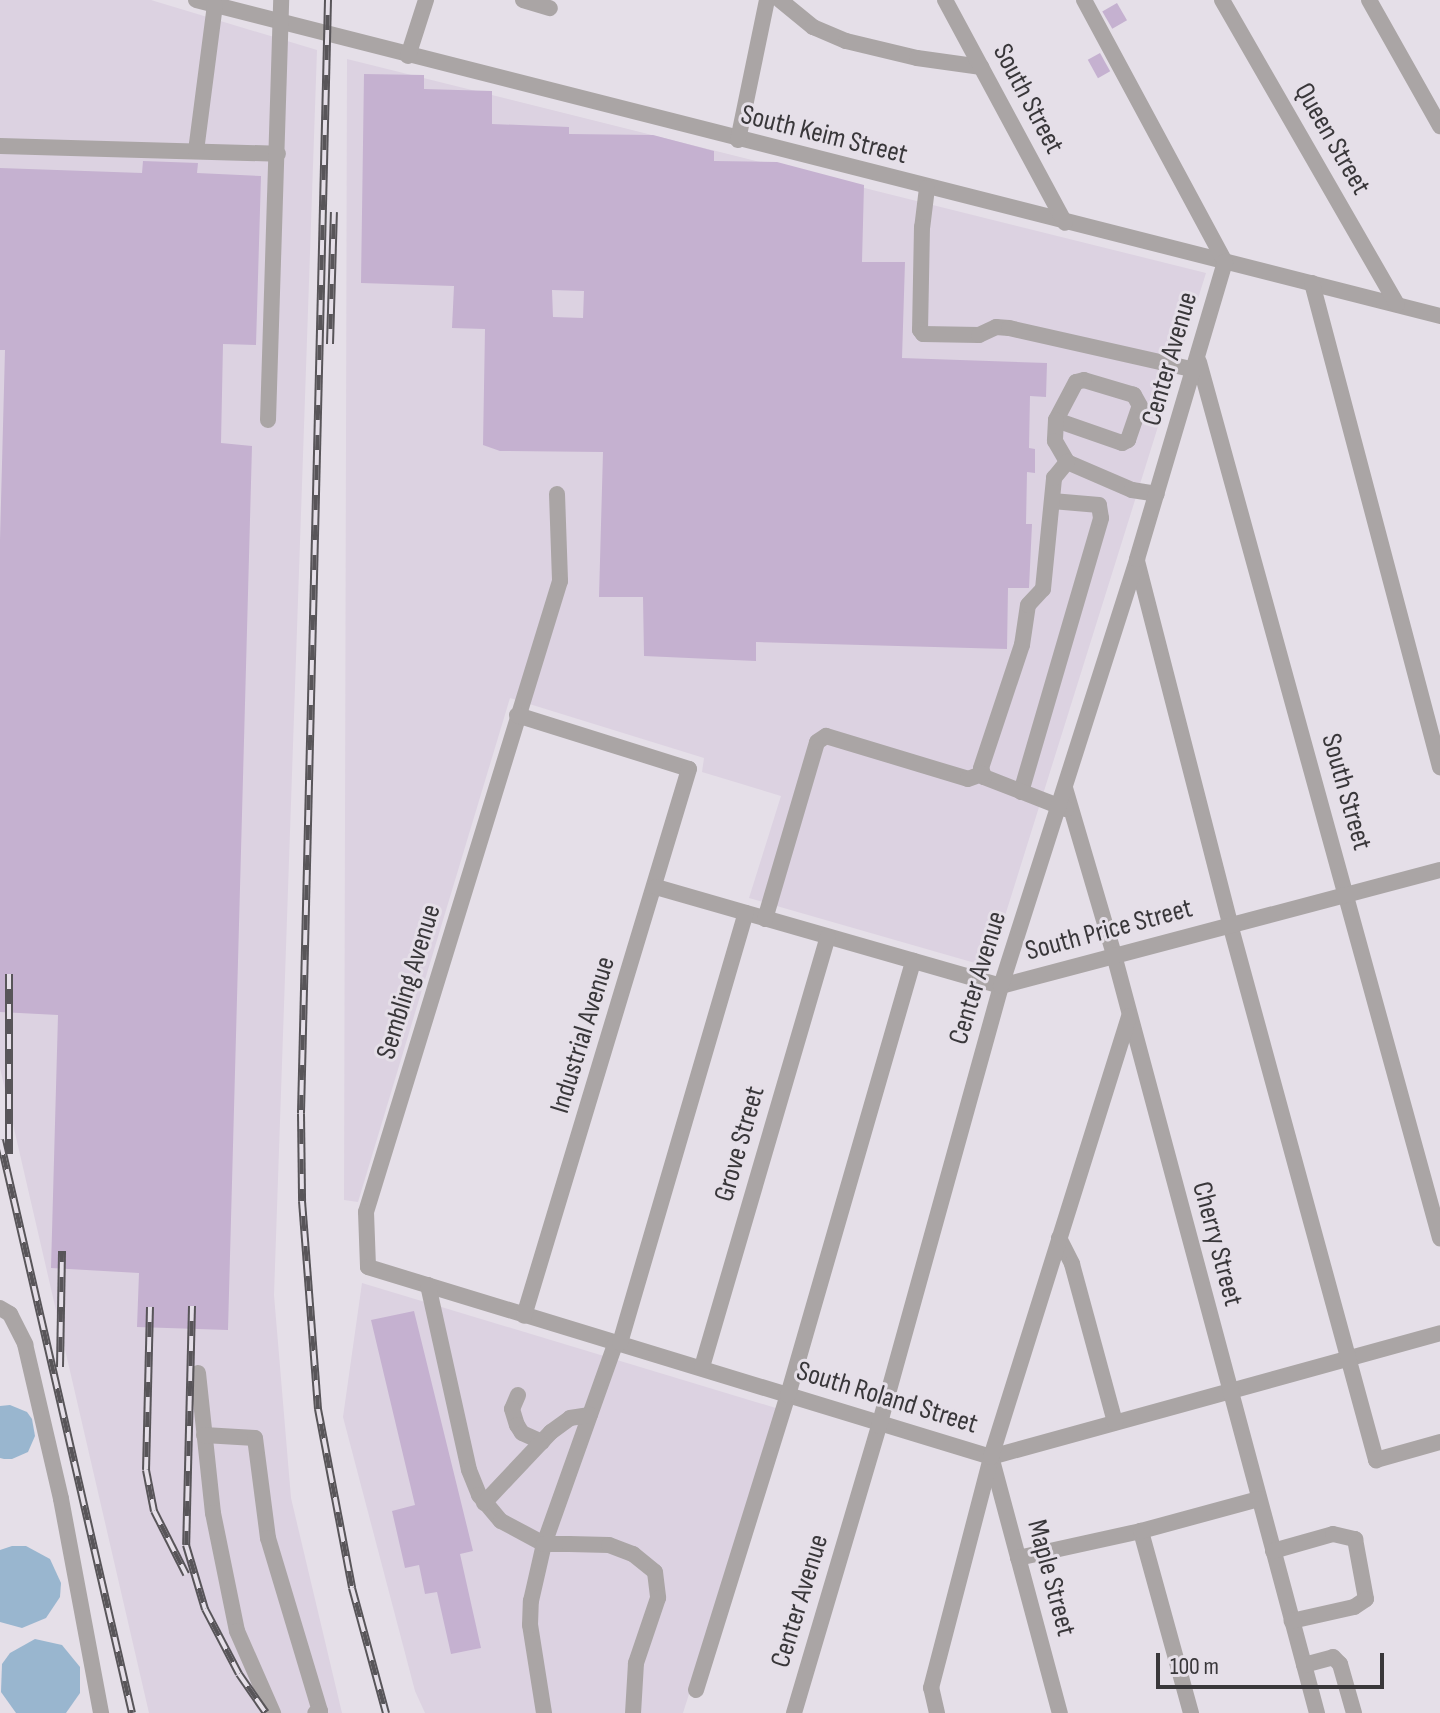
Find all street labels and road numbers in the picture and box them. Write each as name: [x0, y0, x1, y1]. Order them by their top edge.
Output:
street label: South Street: [985, 38, 1071, 160]
street label: Queen Street: [1287, 77, 1377, 201]
street label: South Keim Street: [737, 98, 911, 172]
street label: Center Avenue: [1135, 288, 1205, 430]
street label: South Street: [1313, 730, 1379, 854]
street label: South Price Street: [1022, 892, 1196, 968]
street label: Sembling Avenue: [370, 901, 448, 1063]
street label: Center Avenue: [942, 907, 1014, 1049]
street label: Industrial Avenue: [543, 953, 623, 1117]
street label: Grove Street: [708, 1082, 772, 1206]
street label: Cherry Street: [1184, 1178, 1250, 1310]
street label: South Roland Street: [792, 1354, 982, 1442]
street label: Maple Street: [1019, 1516, 1083, 1640]
street label: Center Avenue: [764, 1530, 836, 1672]

